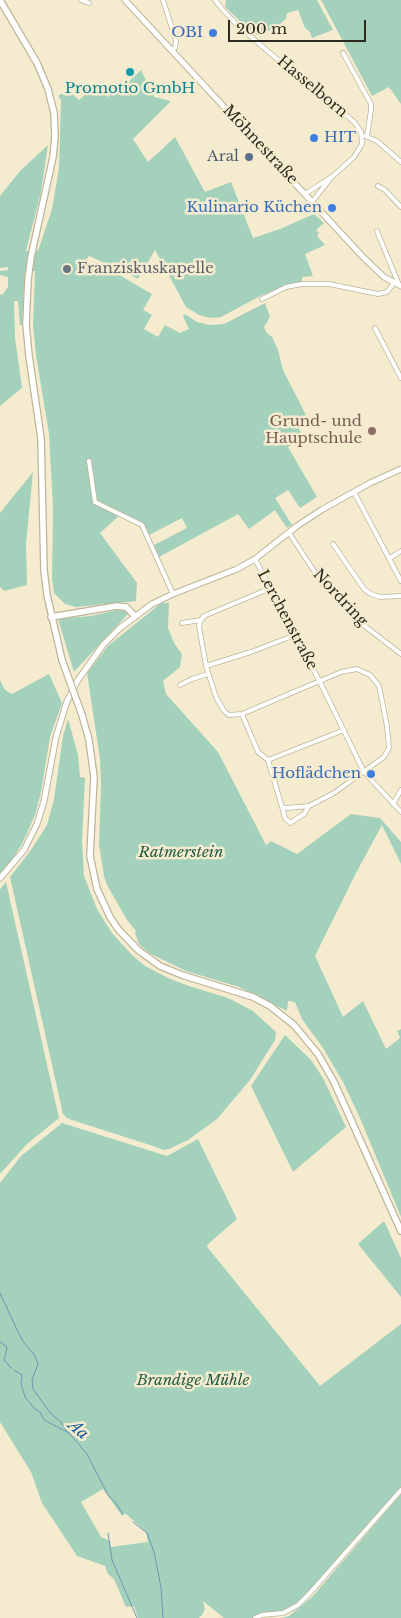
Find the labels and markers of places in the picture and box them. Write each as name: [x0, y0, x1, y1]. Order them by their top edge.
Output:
place label: OBI: [171, 24, 203, 42]
marker: OBI: [207, 27, 219, 39]
marker: Promotio GmbH: [124, 66, 136, 78]
place label: Promotio GmbH: [65, 80, 195, 98]
place label: HIT: [324, 129, 356, 147]
marker: HIT: [308, 132, 320, 144]
place label: Aral: [207, 148, 239, 166]
marker: Aral: [243, 151, 255, 163]
place label: Kulinario Küchen: [187, 199, 322, 217]
marker: Kulinario Küchen: [326, 202, 338, 214]
place label: Franziskuskapelle: [77, 260, 214, 278]
marker: Franziskuskapelle: [61, 263, 73, 275]
place label: Grund- und Hauptschule: [265, 413, 362, 448]
marker: Grund- und Hauptschule: [366, 425, 378, 437]
place label: Hoflädchen: [272, 765, 361, 783]
marker: Hoflädchen: [365, 768, 377, 780]

